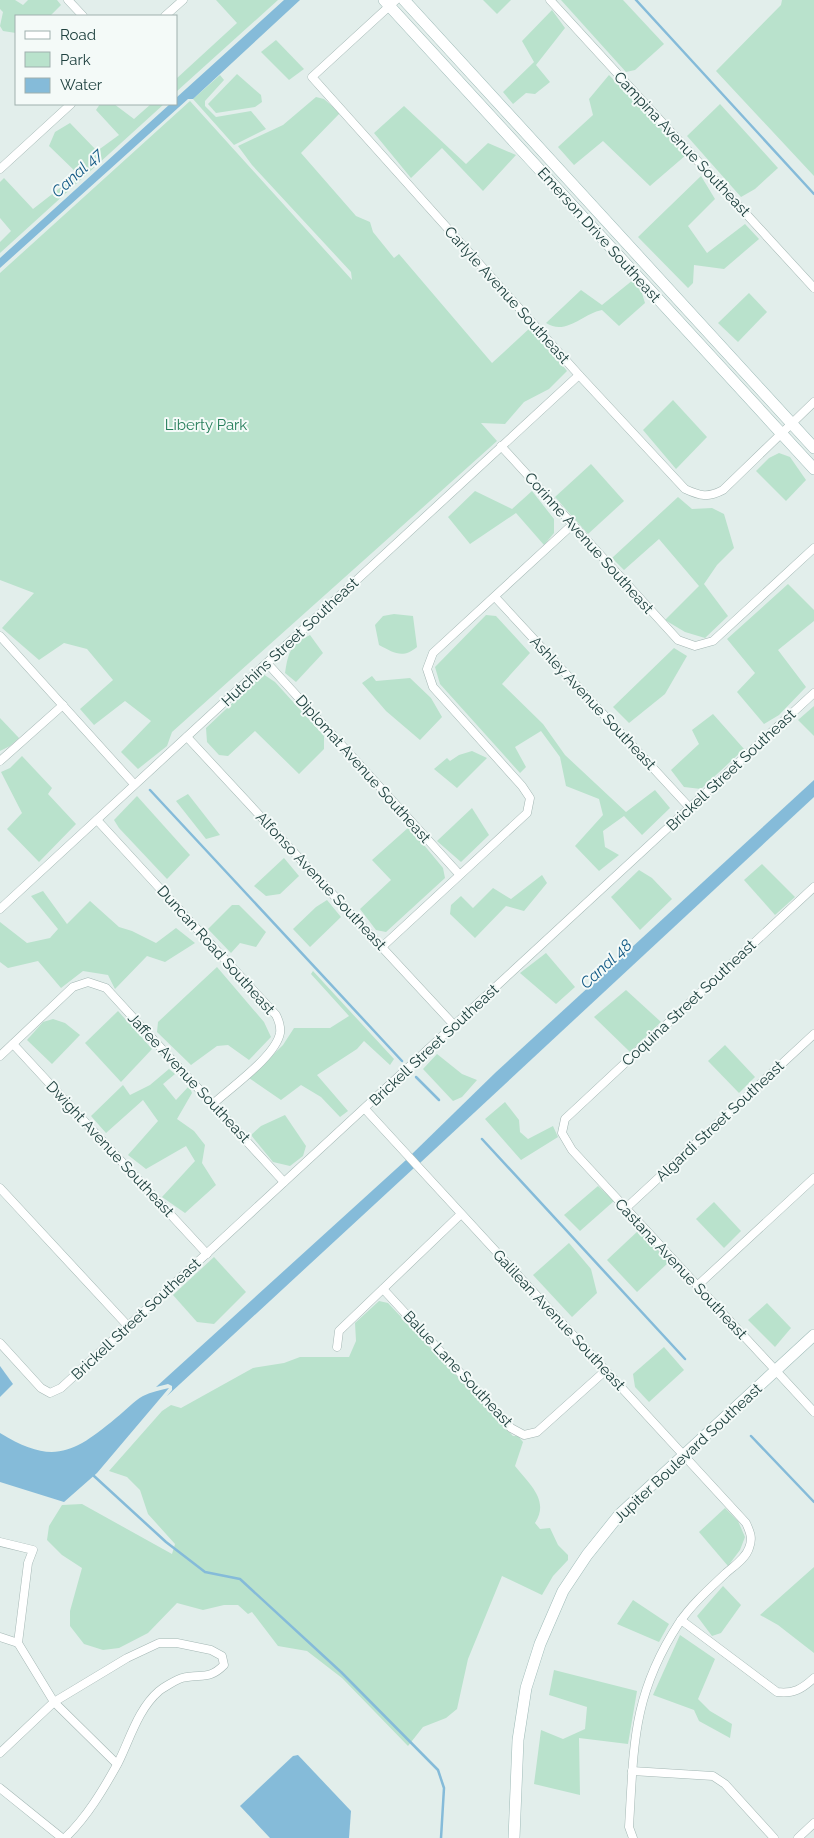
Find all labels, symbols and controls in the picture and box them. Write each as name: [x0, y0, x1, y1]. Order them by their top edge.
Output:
legend: [15, 15, 178, 105]
text: Road: [60, 26, 96, 44]
text: Park: [60, 51, 91, 69]
street label: Campina Avenue Southeast: [610, 68, 754, 220]
text: Water: [60, 76, 103, 94]
water label: Canal 47: [48, 144, 107, 201]
street label: Emerson Drive Southeast: [534, 164, 664, 306]
street label: Carlyle Avenue Southeast: [441, 223, 573, 367]
park label: Liberty Park: [165, 416, 247, 434]
street label: Corinne Avenue Southeast: [521, 469, 657, 617]
street label: Hutchins Street Southeast: [218, 574, 362, 710]
street label: Ashley Avenue Southeast: [526, 632, 660, 774]
street label: Diplomat Avenue Southeast: [292, 691, 434, 847]
street label: Brickell Street Southeast: [663, 705, 799, 835]
street label: Alfonso Avenue Southeast: [252, 808, 390, 954]
street label: Duncan Road Southeast: [153, 882, 279, 1018]
water label: Canal 48: [576, 935, 636, 993]
street label: Coquina Street Southeast: [618, 936, 760, 1070]
street label: Brickell Street Southeast: [366, 980, 502, 1110]
street label: Jaffee Avenue Southeast: [124, 1009, 254, 1147]
street label: Algardi Street Southeast: [652, 1057, 788, 1185]
street label: Dwight Avenue Southeast: [42, 1077, 178, 1221]
street label: Castana Avenue Southeast: [611, 1195, 751, 1343]
street label: Galilean Avenue Southeast: [489, 1246, 629, 1394]
street label: Brickell Street Southeast: [68, 1254, 204, 1384]
street label: Balue Lane Southeast: [400, 1307, 516, 1431]
street label: Jupiter Boulevard Southeast: [610, 1380, 766, 1526]

